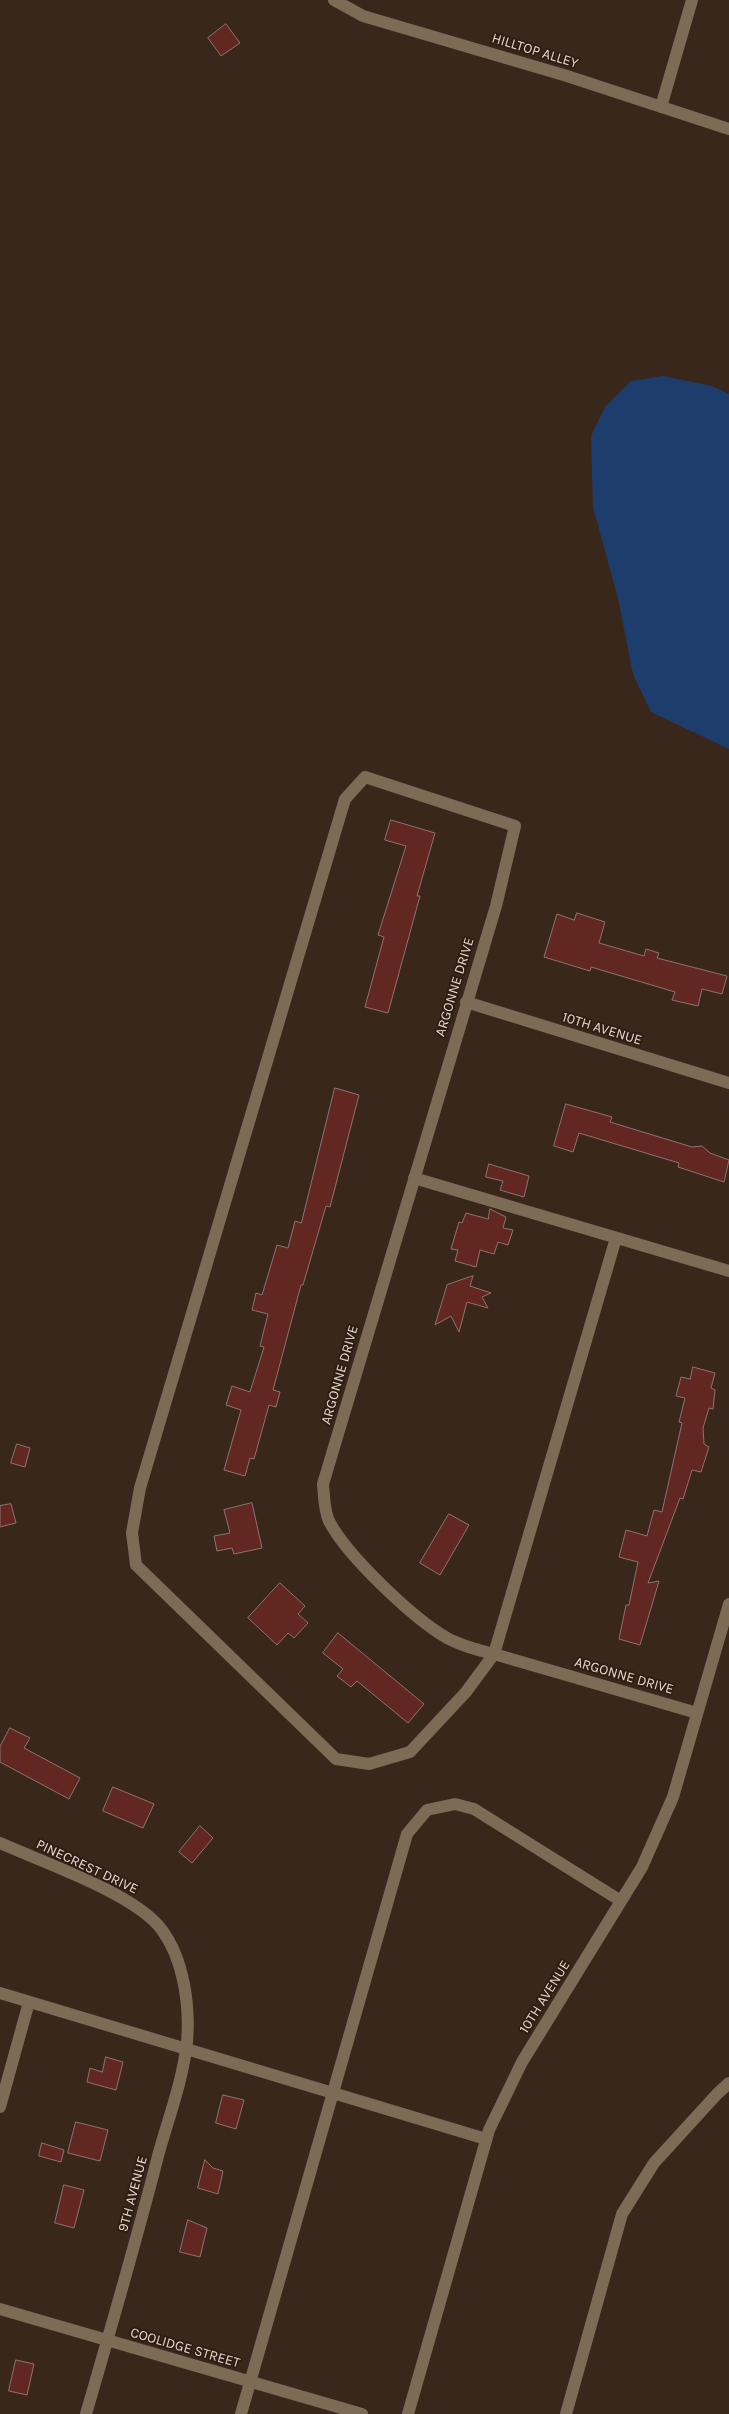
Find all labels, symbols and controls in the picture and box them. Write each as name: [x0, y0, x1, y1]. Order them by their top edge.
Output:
street label: HILLTOP ALLEY: [490, 30, 580, 72]
street label: ARGONNE DRIVE: [432, 936, 478, 1038]
street label: 10TH AVENUE: [560, 1009, 644, 1049]
street label: ARGONNE DRIVE: [318, 1323, 362, 1427]
street label: ARGONNE DRIVE: [572, 1654, 676, 1698]
street label: PINECREST DRIVE: [33, 1836, 141, 1898]
street label: 10TH AVENUE: [516, 1958, 574, 2036]
street label: 9TH AVENUE: [115, 2154, 151, 2234]
street label: COOLIDGE STREET: [128, 2324, 242, 2372]

